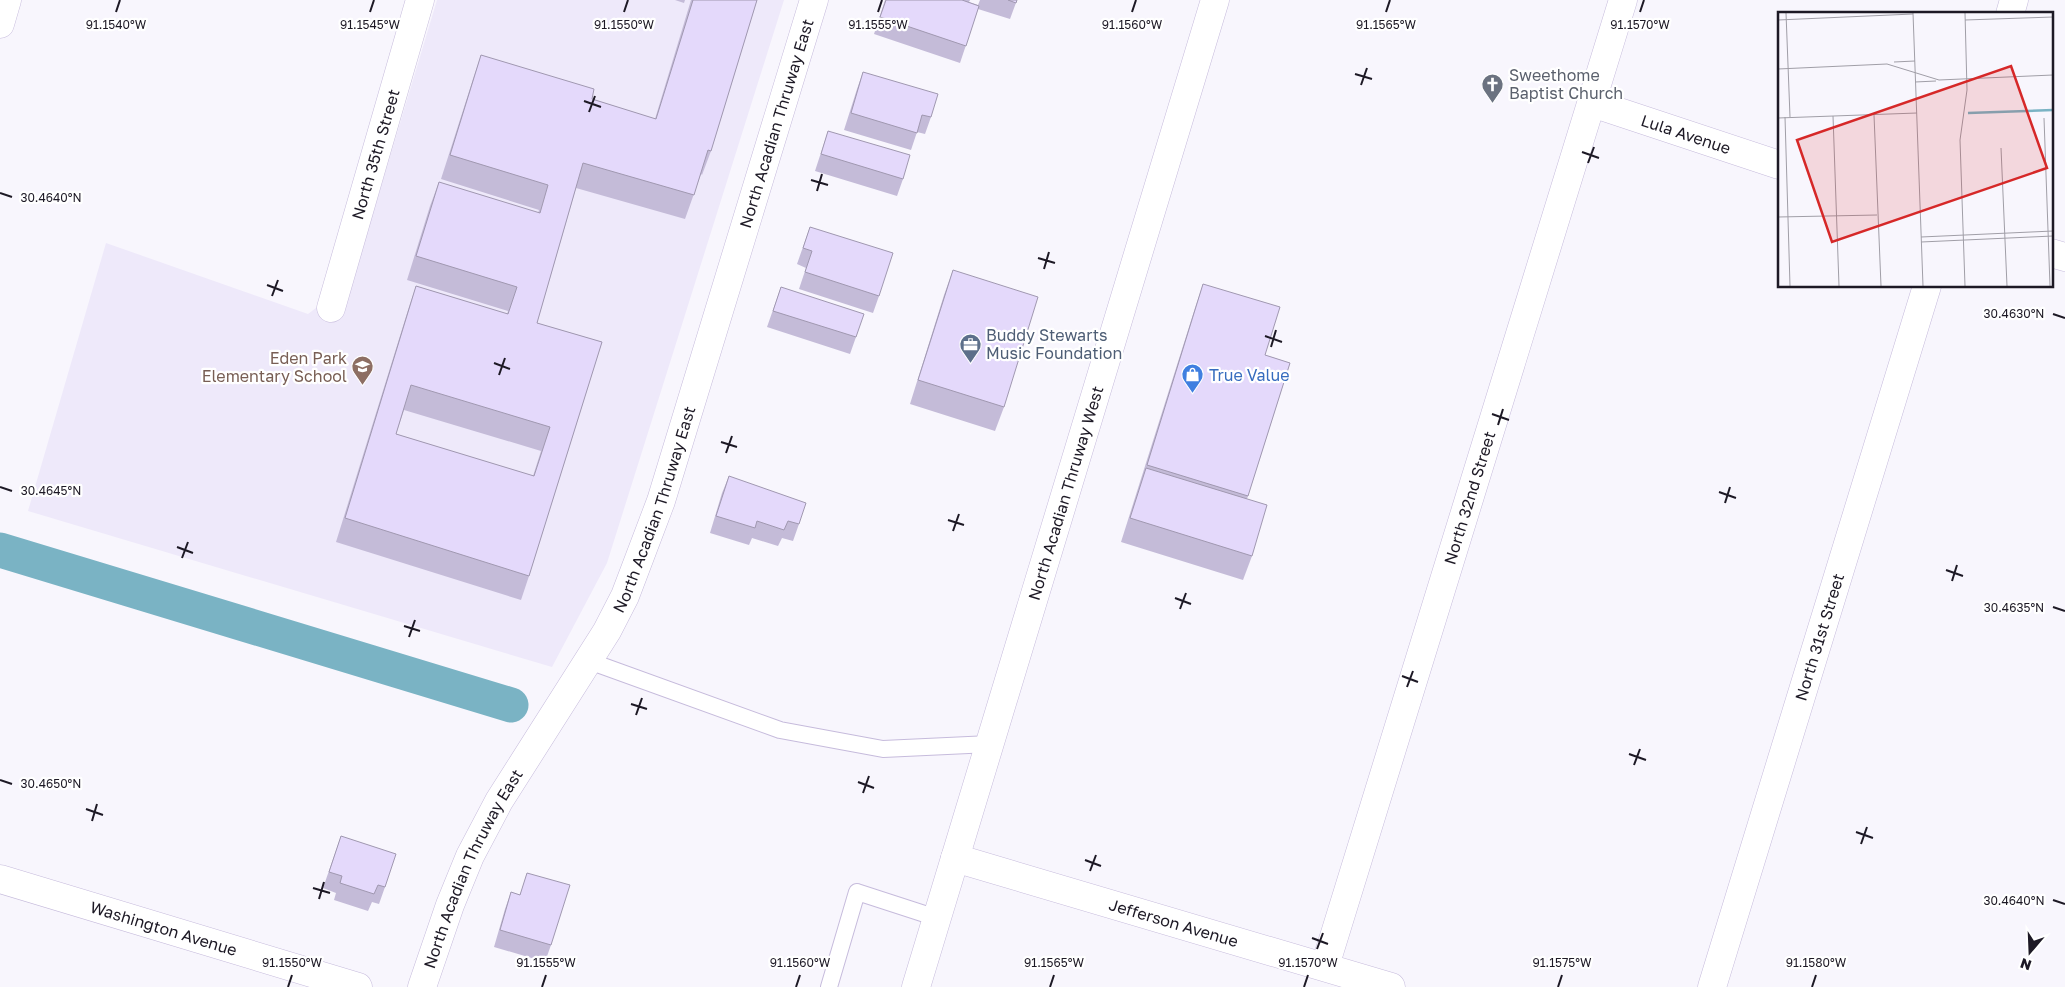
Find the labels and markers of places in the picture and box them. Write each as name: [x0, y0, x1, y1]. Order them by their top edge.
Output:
place label: Sweethome Baptist Church: [1509, 65, 1623, 103]
church icon: Sweethome Baptist Church: [1481, 72, 1505, 103]
place label: Buddy Stewarts Music Foundation: [986, 325, 1122, 363]
office icon: Buddy Stewarts Music Foundation: [958, 332, 982, 363]
place label: Eden Park Elementary School: [202, 348, 347, 386]
school or university icon: Eden Park Elementary School: [351, 355, 375, 386]
shop icon: True Value: [1181, 363, 1205, 394]
place label: True Value: [1209, 365, 1290, 385]

